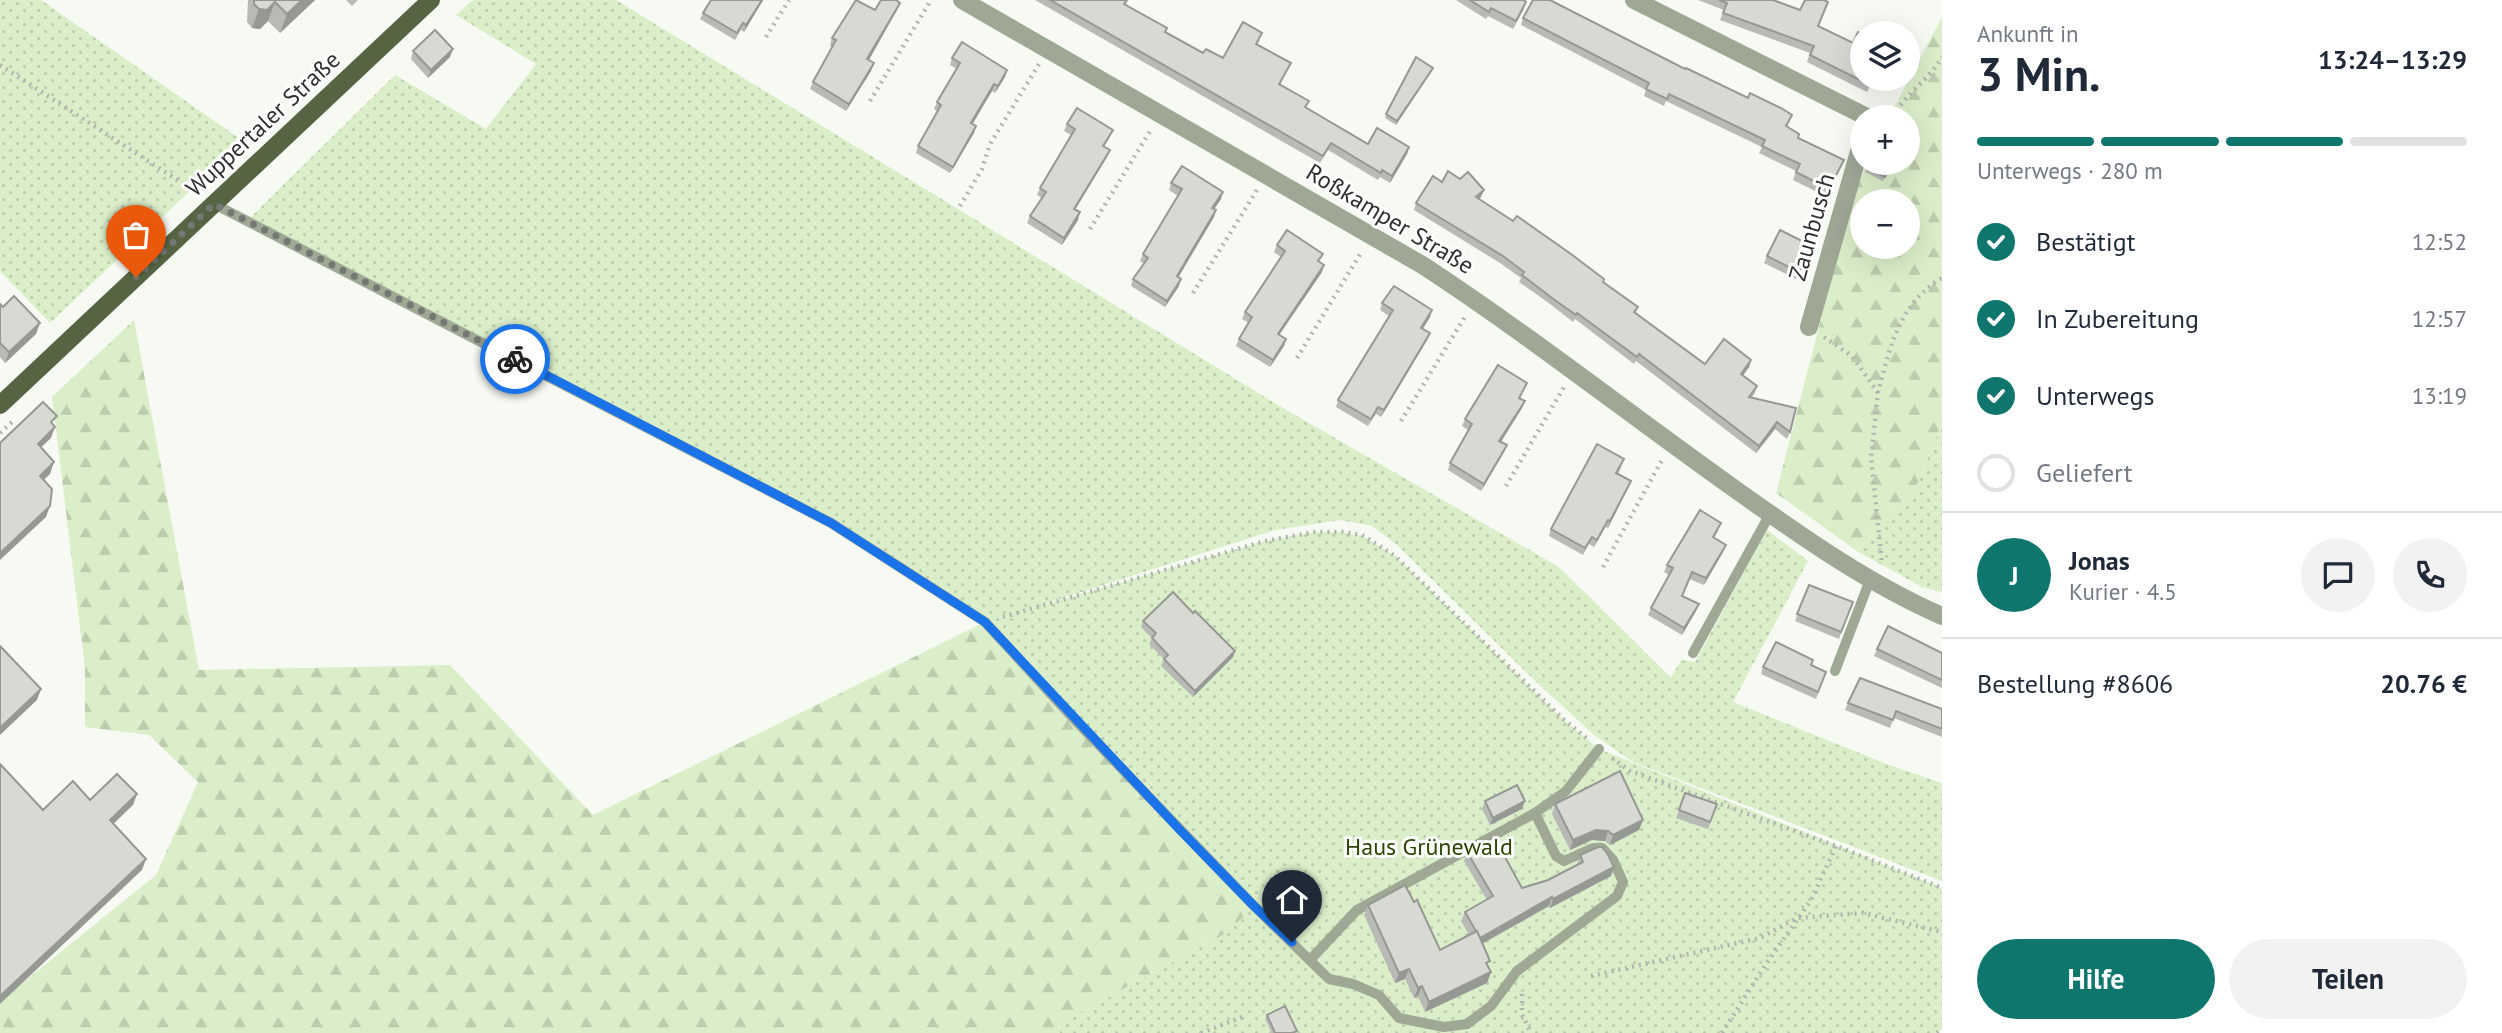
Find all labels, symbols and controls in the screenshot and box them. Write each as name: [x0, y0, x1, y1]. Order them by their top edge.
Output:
text: Ankunft in: [1977, 19, 2079, 48]
map controls: [1850, 21, 1920, 259]
button: layers: [1850, 21, 1920, 91]
text: 13:24–13:29: [2318, 43, 2467, 76]
street label: Wuppertaler Straße: [179, 44, 346, 203]
text: 3 Min.: [1977, 44, 2100, 104]
button: +: [1850, 105, 1920, 175]
street label: Roßkamper Straße: [1301, 156, 1480, 281]
text: Unterwegs · 280 m: [1977, 156, 2163, 185]
street label: Zaunbusch: [1781, 169, 1842, 284]
button: −: [1850, 189, 1920, 259]
pin: [106, 205, 166, 277]
icon: bag: [117, 216, 155, 254]
icon: check: [1977, 223, 2015, 261]
text: Bestätigt: [2036, 225, 2136, 258]
text: 12:52: [2412, 227, 2467, 256]
icon: check: [1977, 300, 2015, 338]
text: In Zubereitung: [2036, 302, 2199, 335]
text: 12:57: [2412, 304, 2467, 333]
courier: [480, 324, 550, 394]
icon: bike: [496, 340, 534, 378]
icon: check: [1977, 377, 2015, 415]
text: Unterwegs: [2036, 379, 2154, 412]
text: 13:19: [2412, 381, 2467, 410]
text: Geliefert: [2036, 456, 2133, 489]
button: chat: [2301, 538, 2375, 612]
button: phone: [2393, 538, 2467, 612]
text: Jonas: [2069, 544, 2130, 577]
text: J: [2010, 559, 2018, 592]
text: Kurier · 4.5: [2069, 577, 2177, 606]
text: Bestellung #8606: [1977, 667, 2173, 700]
text: 20.76 €: [2380, 667, 2467, 700]
park label: Haus Grünewald: [1345, 831, 1513, 862]
pin: [1262, 870, 1322, 942]
icon: home: [1273, 881, 1311, 919]
button: Hilfe: [1977, 939, 2215, 1019]
button: Teilen: [2229, 939, 2467, 1019]

